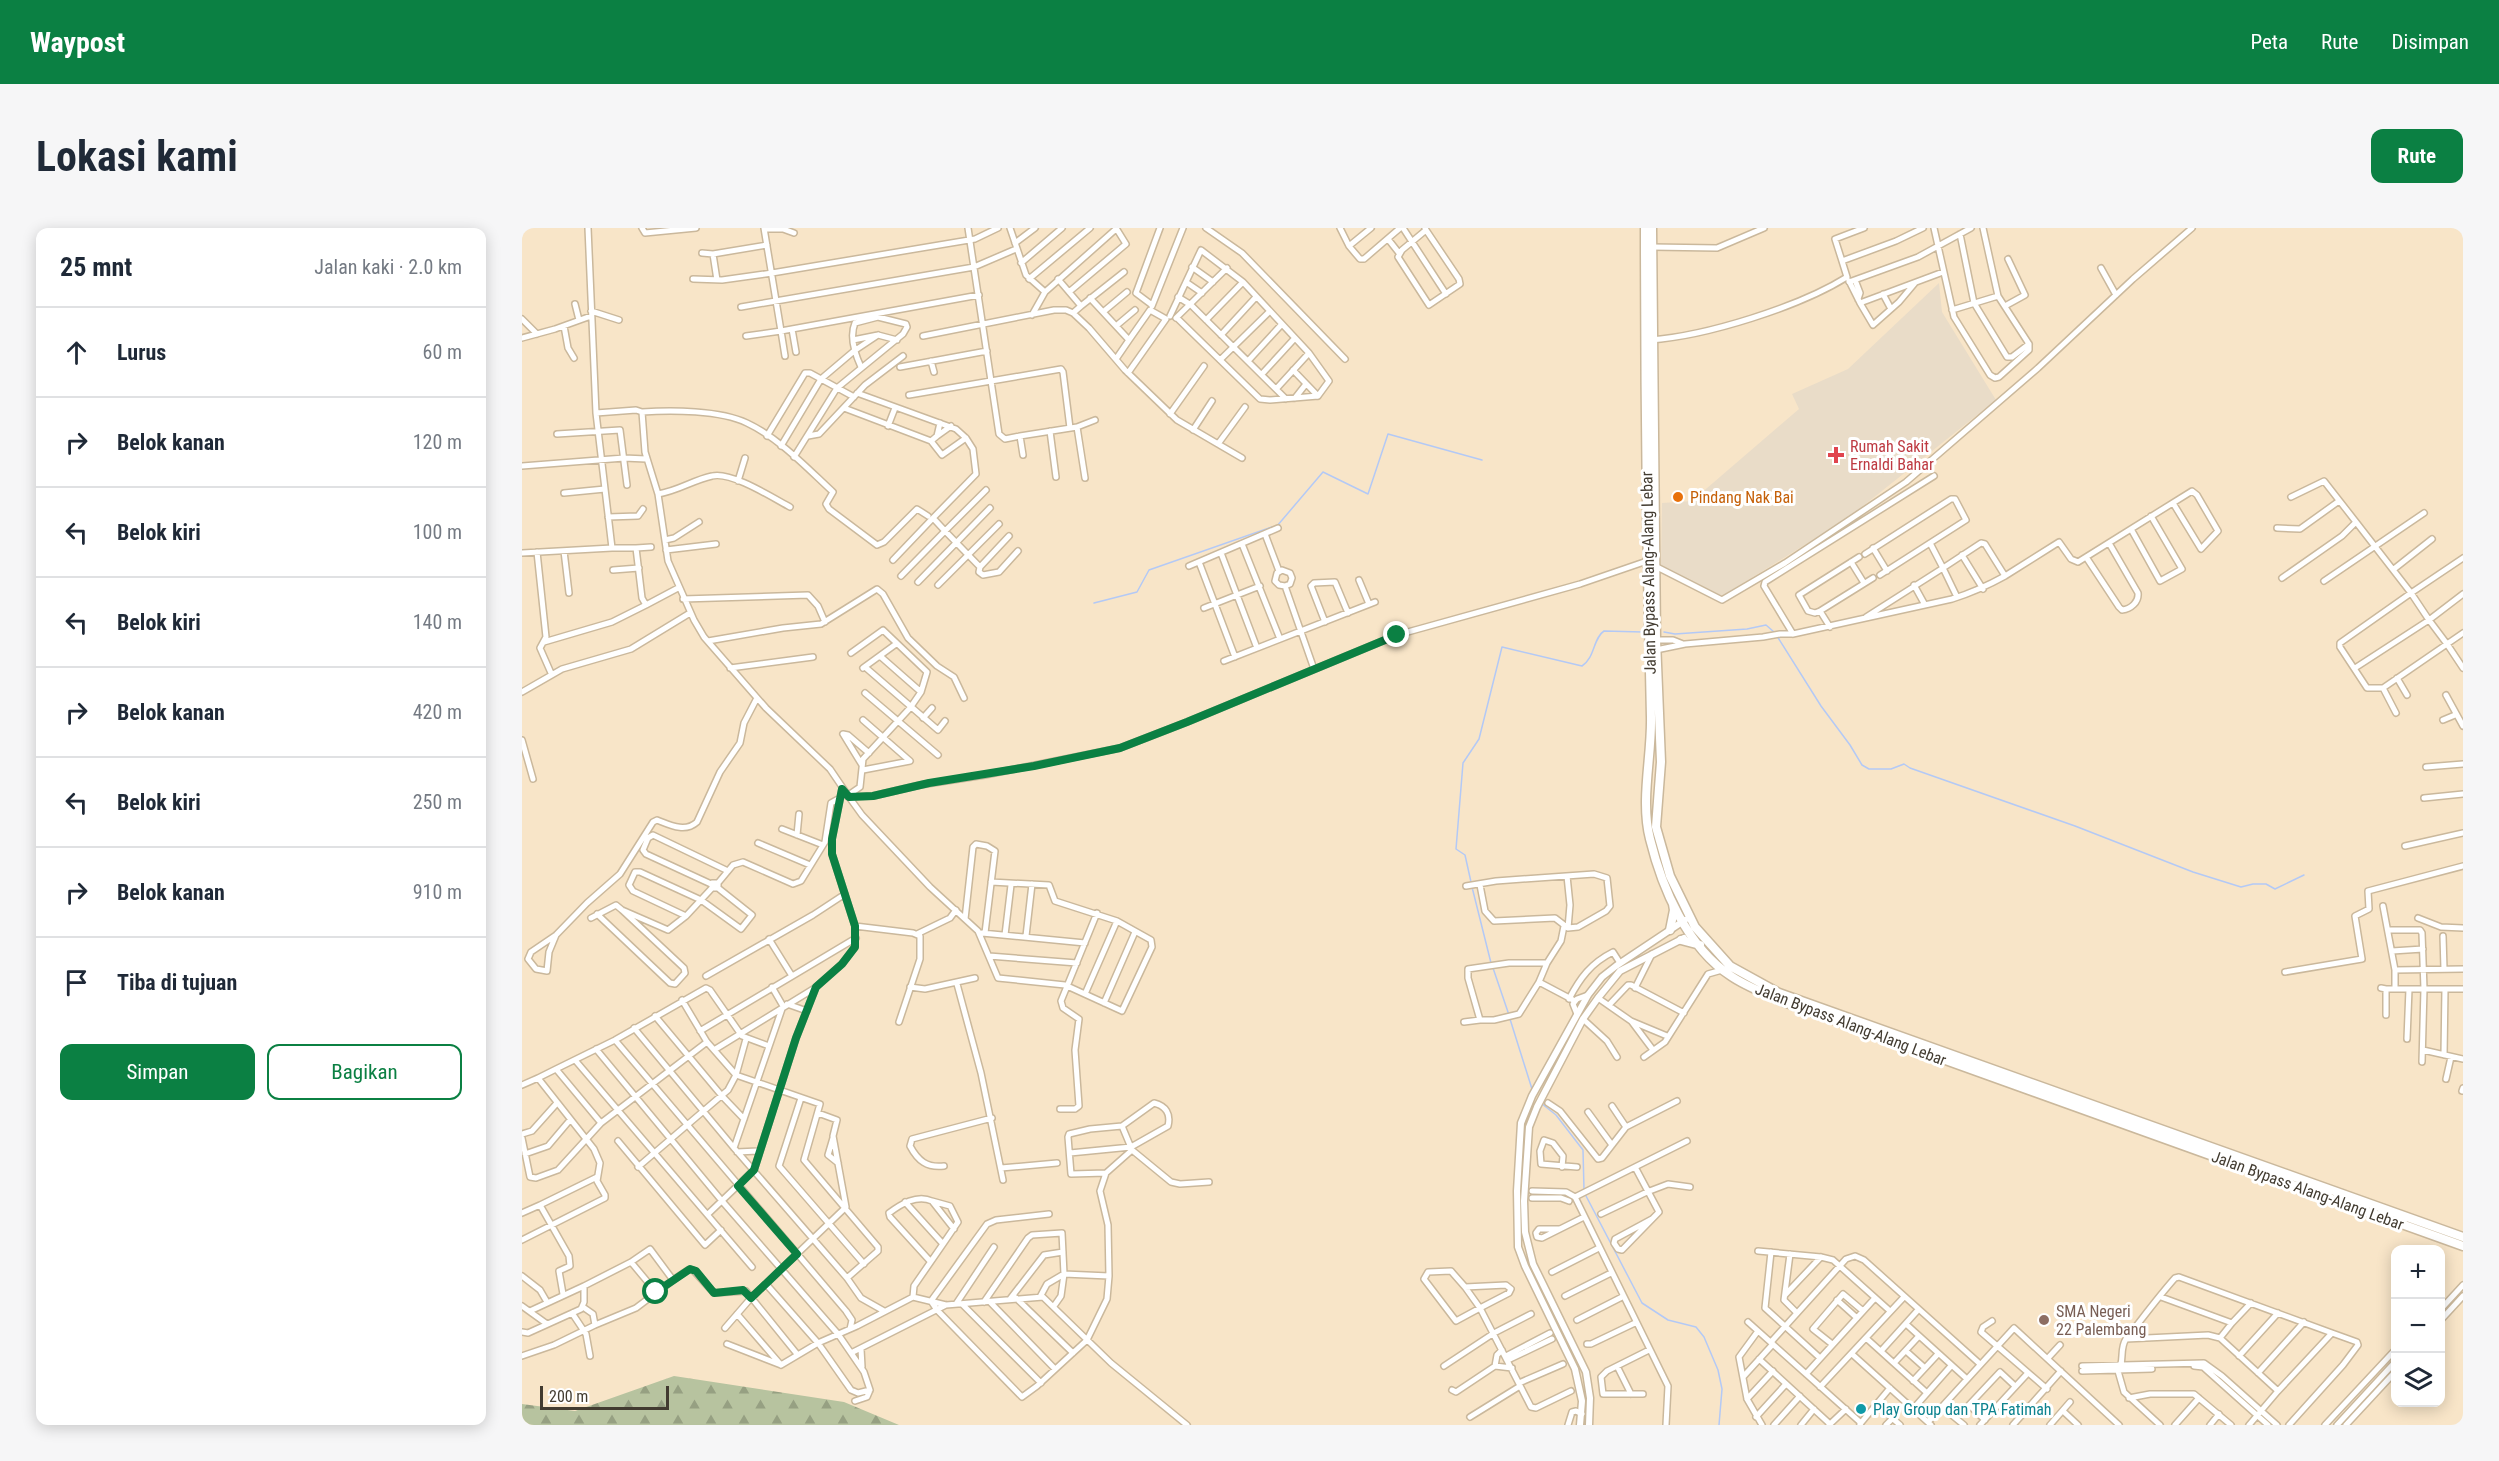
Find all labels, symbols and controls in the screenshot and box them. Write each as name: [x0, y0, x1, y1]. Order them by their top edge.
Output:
text: Waypost: [30, 26, 125, 59]
text: Peta: [2250, 30, 2288, 54]
text: Rute: [2321, 30, 2358, 54]
text: Disimpan: [2391, 30, 2469, 54]
button: Rute: [2371, 129, 2463, 183]
text: Lokasi kami: [36, 132, 238, 181]
text: 25 mnt: [60, 252, 132, 282]
text: Jalan kaki · 2.0 km: [314, 255, 462, 279]
icon: ahead: [60, 336, 93, 369]
text: Lurus: [117, 340, 166, 365]
text: 60 m: [423, 340, 462, 364]
icon: right: [60, 426, 93, 459]
text: Belok kanan: [117, 430, 225, 455]
text: 120 m: [413, 430, 462, 454]
place label: Rumah Sakit Ernaldi Bahar: [1850, 437, 1934, 474]
marker: Rumah Sakit Ernaldi Bahar: [1827, 446, 1845, 464]
street label: Jalan Bypass Alang-Alang Lebar: [1637, 471, 1660, 675]
place label: Pindang Nak Bai: [1690, 488, 1794, 507]
marker: Pindang Nak Bai: [1671, 490, 1685, 504]
icon: left: [60, 516, 93, 549]
text: Belok kiri: [117, 520, 201, 545]
text: 100 m: [413, 520, 462, 544]
icon: left: [60, 606, 93, 639]
text: Belok kiri: [117, 610, 201, 635]
text: 140 m: [413, 610, 462, 634]
route end: [1383, 621, 1409, 647]
icon: right: [60, 696, 93, 729]
text: Belok kanan: [117, 700, 225, 725]
text: 420 m: [413, 700, 462, 724]
icon: left: [60, 786, 93, 819]
text: Belok kiri: [117, 790, 201, 815]
text: 250 m: [413, 790, 462, 814]
icon: right: [60, 876, 93, 909]
text: Belok kanan: [117, 880, 225, 905]
text: 910 m: [413, 880, 462, 904]
icon: arrive: [60, 966, 93, 999]
text: Tiba di tujuan: [117, 970, 237, 995]
street label: Jalan Bypass Alang-Alang Lebar: [1753, 979, 1949, 1070]
button: Simpan: [60, 1044, 255, 1100]
button: Bagikan: [267, 1044, 462, 1100]
street label: Jalan Bypass Alang-Alang Lebar: [2209, 1147, 2407, 1234]
map controls: [2391, 1245, 2445, 1407]
button: +: [2391, 1245, 2445, 1299]
route start: [642, 1278, 668, 1304]
button: −: [2391, 1299, 2445, 1353]
place label: SMA Negeri 22 Palembang: [2056, 1302, 2146, 1339]
marker: SMA Negeri 22 Palembang: [2037, 1313, 2051, 1327]
button: layers: [2391, 1353, 2445, 1407]
scale bar: [540, 1383, 669, 1410]
text: 200 m: [549, 1387, 588, 1406]
place label: Play Group dan TPA Fatimah: [1873, 1400, 2052, 1419]
marker: Play Group dan TPA Fatimah: [1854, 1402, 1868, 1416]

